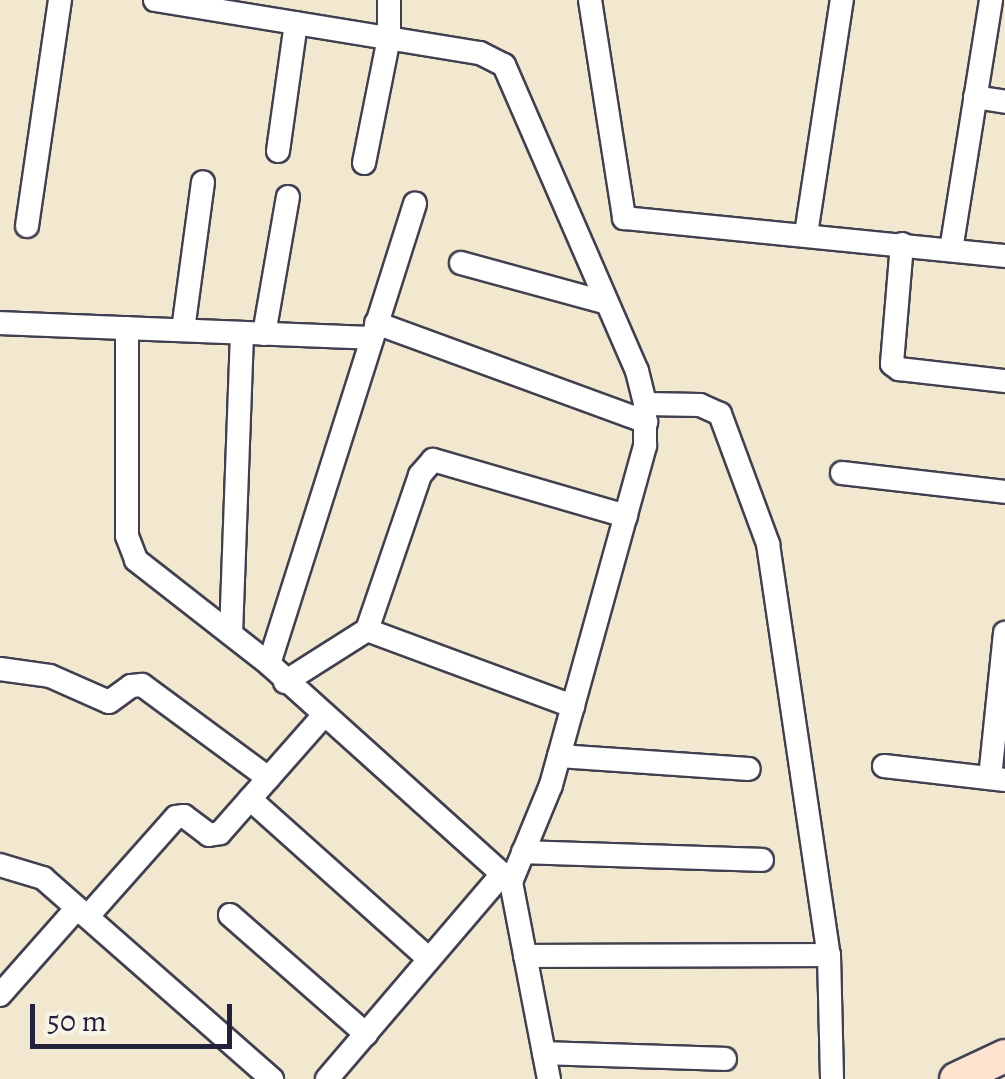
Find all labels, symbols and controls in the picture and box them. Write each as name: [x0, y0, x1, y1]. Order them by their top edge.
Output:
scale bar: [35, 984, 238, 1046]
text: 50 m: [47, 1001, 107, 1041]

